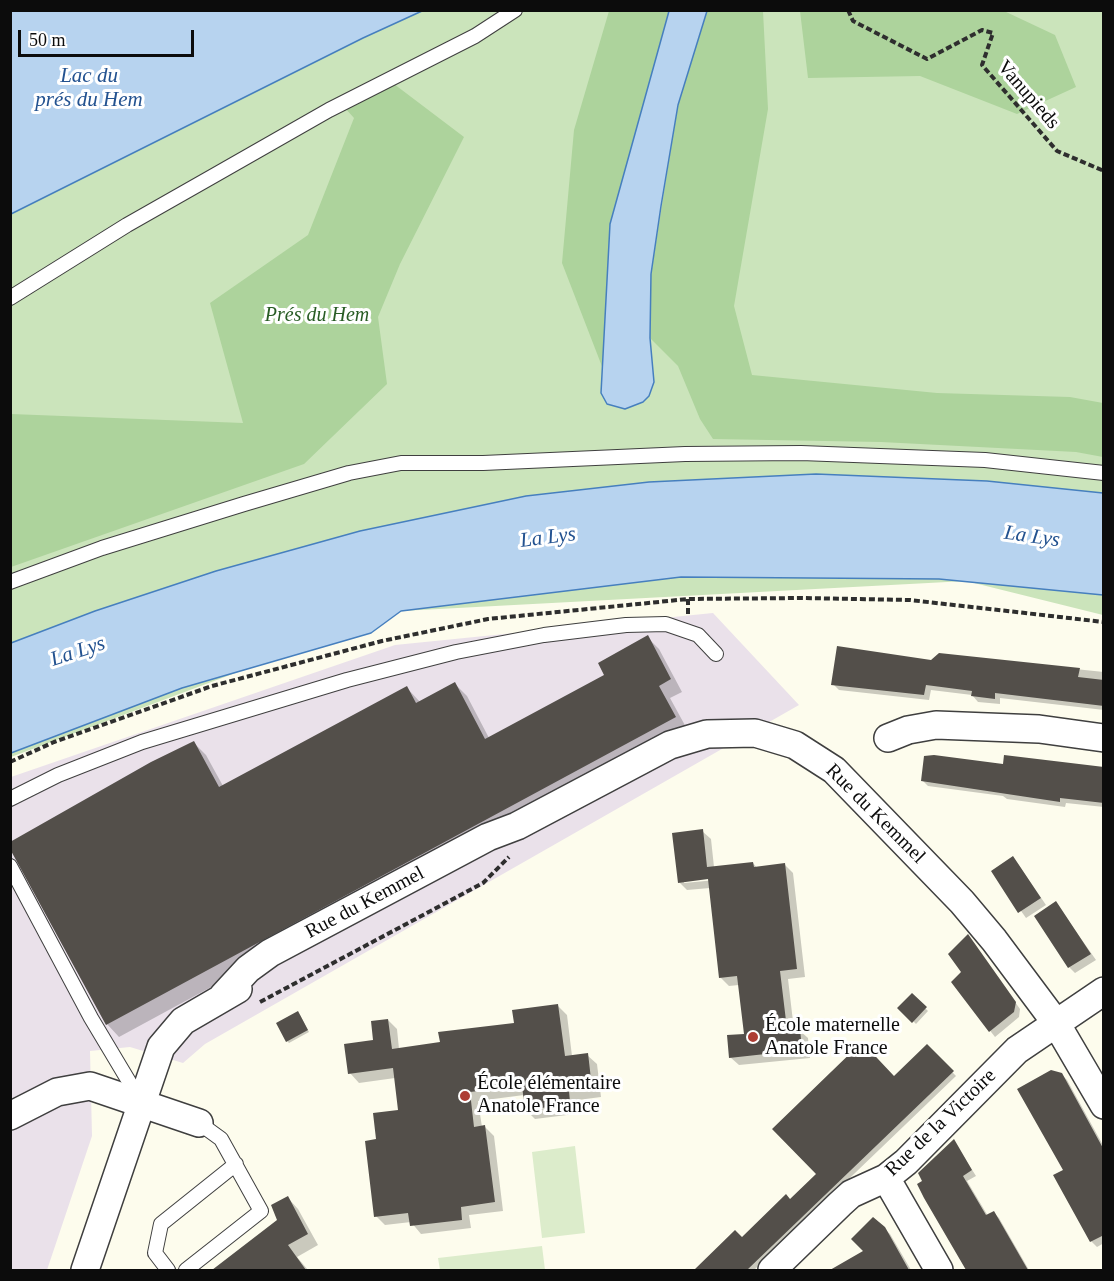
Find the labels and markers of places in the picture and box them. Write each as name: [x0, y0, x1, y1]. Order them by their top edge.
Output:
place label: École maternelle Anatole France: [765, 1014, 900, 1061]
marker: École maternelle Anatole France: [746, 1030, 760, 1044]
place label: École élémentaire Anatole France: [477, 1072, 621, 1119]
marker: École élémentaire Anatole France: [458, 1089, 472, 1103]

